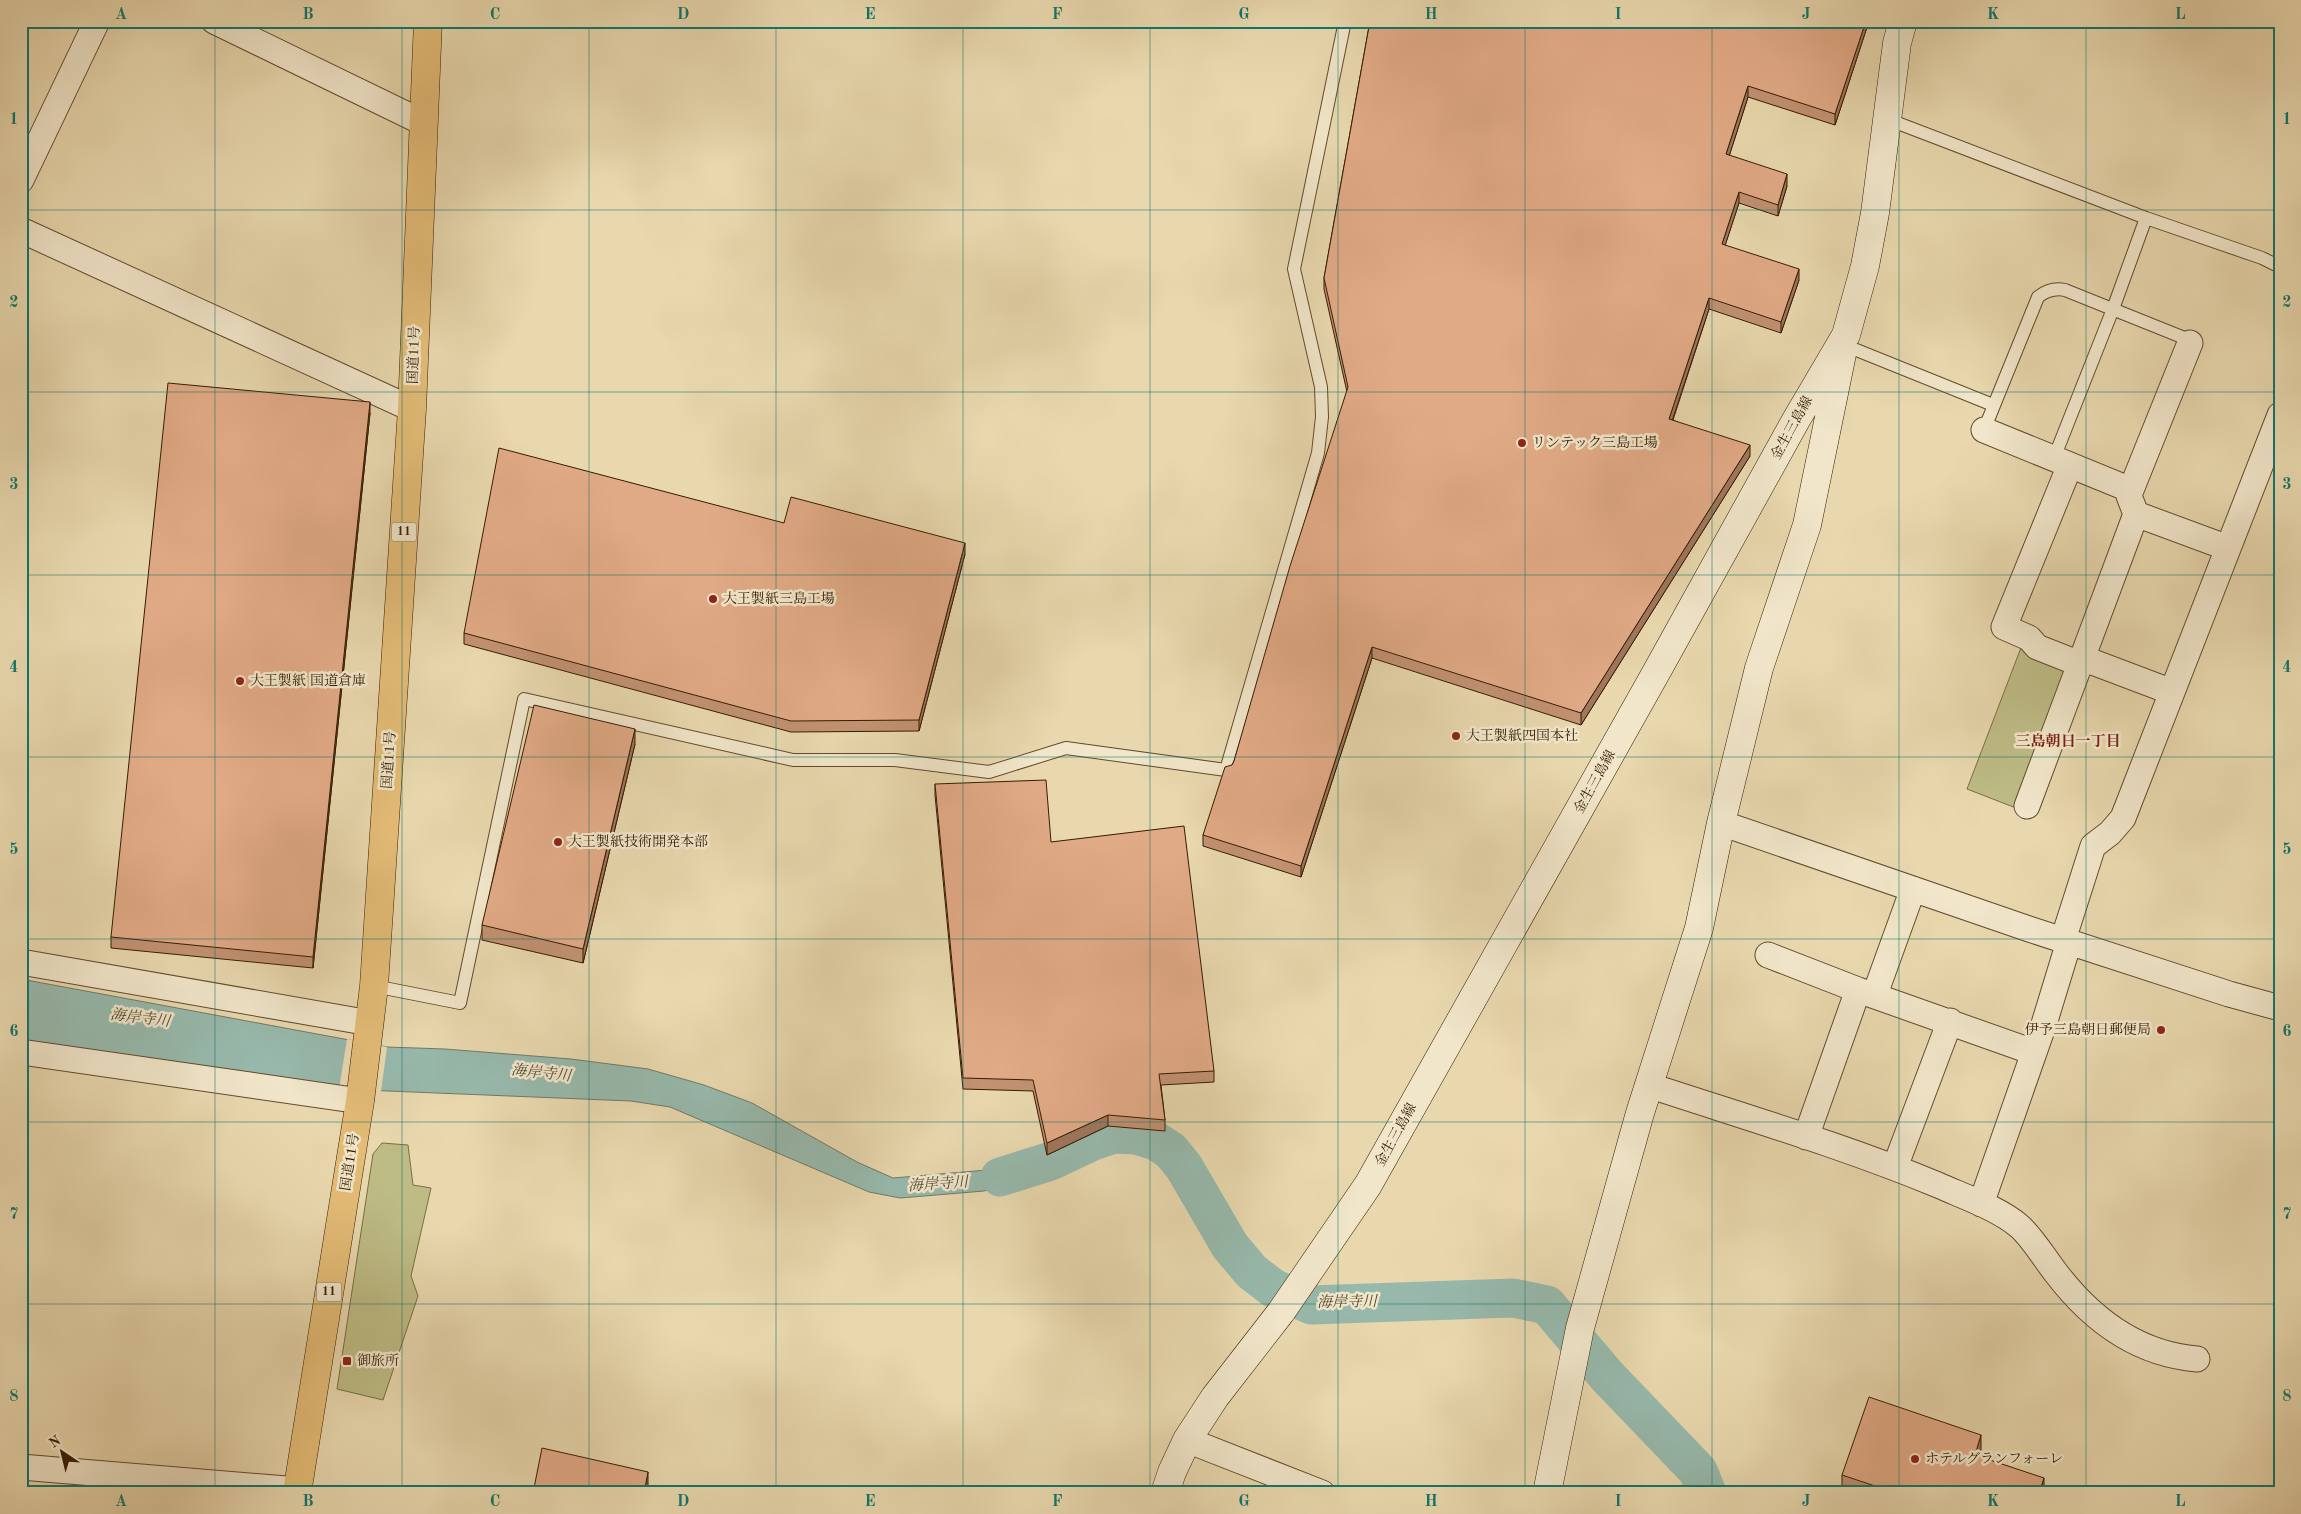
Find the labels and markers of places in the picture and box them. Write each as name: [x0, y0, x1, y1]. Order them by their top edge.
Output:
place label: リンテック三島工場: [1532, 435, 1658, 450]
marker: リンテック三島工場: [1516, 437, 1528, 449]
place label: 大王製紙三島工場: [723, 591, 835, 606]
marker: 大王製紙三島工場: [707, 593, 719, 605]
place label: 大王製紙 国道倉庫: [250, 673, 366, 688]
marker: 大王製紙 国道倉庫: [234, 675, 246, 687]
place label: 大王製紙四国本社: [1466, 728, 1578, 743]
marker: 大王製紙四国本社: [1450, 730, 1462, 742]
place label: 大王製紙技術開発本部: [568, 834, 708, 849]
marker: 大王製紙技術開発本部: [552, 836, 564, 848]
place label: 伊予三島朝日郵便局: [2025, 1022, 2151, 1037]
marker: 伊予三島朝日郵便局: [2155, 1024, 2167, 1036]
place label: 御旅所: [357, 1353, 399, 1368]
marker: 御旅所: [341, 1355, 353, 1367]
place label: ホテルグランフォーレ: [1925, 1451, 2063, 1466]
marker: ホテルグランフォーレ: [1909, 1453, 1921, 1465]

